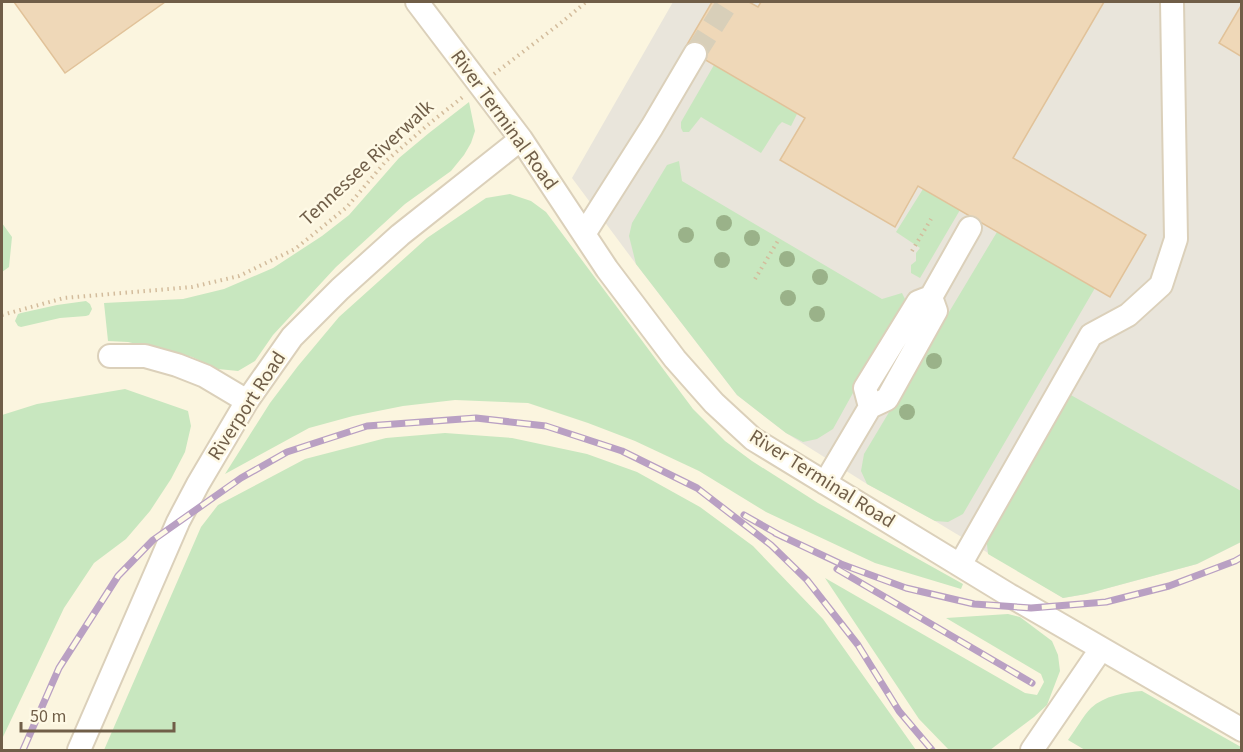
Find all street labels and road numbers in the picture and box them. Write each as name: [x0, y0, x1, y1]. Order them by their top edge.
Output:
street label: River Terminal Road: [444, 44, 564, 196]
street label: Tennessee Riverwalk: [294, 93, 440, 233]
street label: Riverport Road: [201, 346, 293, 466]
street label: River Terminal Road: [744, 423, 900, 535]

